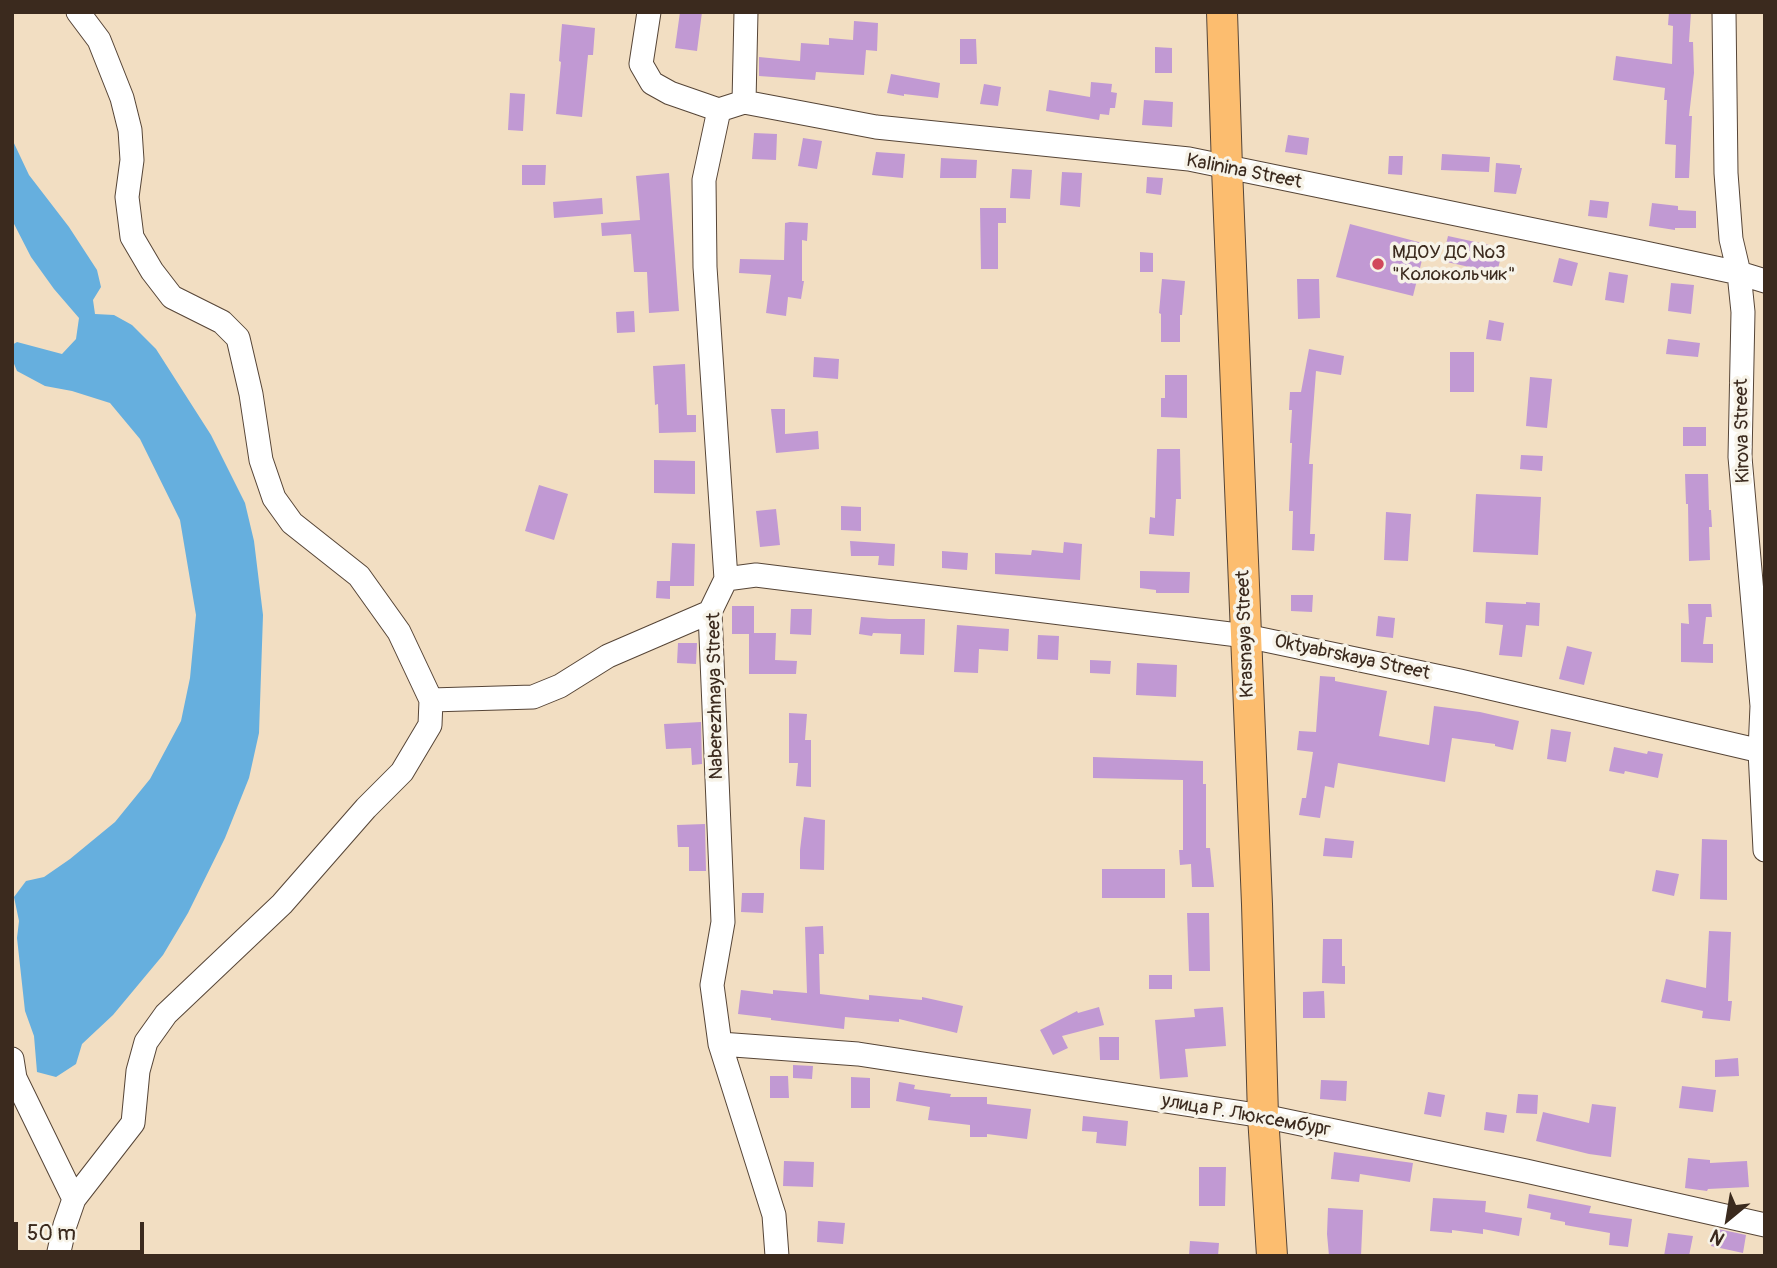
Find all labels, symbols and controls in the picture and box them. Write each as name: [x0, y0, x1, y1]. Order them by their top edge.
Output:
street label: Kalinina Street: [1184, 150, 1304, 194]
place label: МДОУ ДС №3 "Колокольчик": [1392, 242, 1515, 286]
marker: МДОУ ДС №3 "Колокольчик": [1370, 256, 1386, 272]
street label: Kirova Street: [1731, 379, 1755, 483]
street label: Krasnaya Street: [1232, 570, 1260, 698]
street label: Naberezhnaya Street: [703, 612, 729, 780]
street label: Oktyabrskaya Street: [1272, 630, 1432, 686]
street label: улица Р. Люксембург: [1160, 1090, 1332, 1142]
north arrow: [1693, 1184, 1763, 1254]
scale bar: [18, 1208, 147, 1252]
text: 50 m: [27, 1220, 76, 1247]
text: N: [1706, 1224, 1729, 1251]

